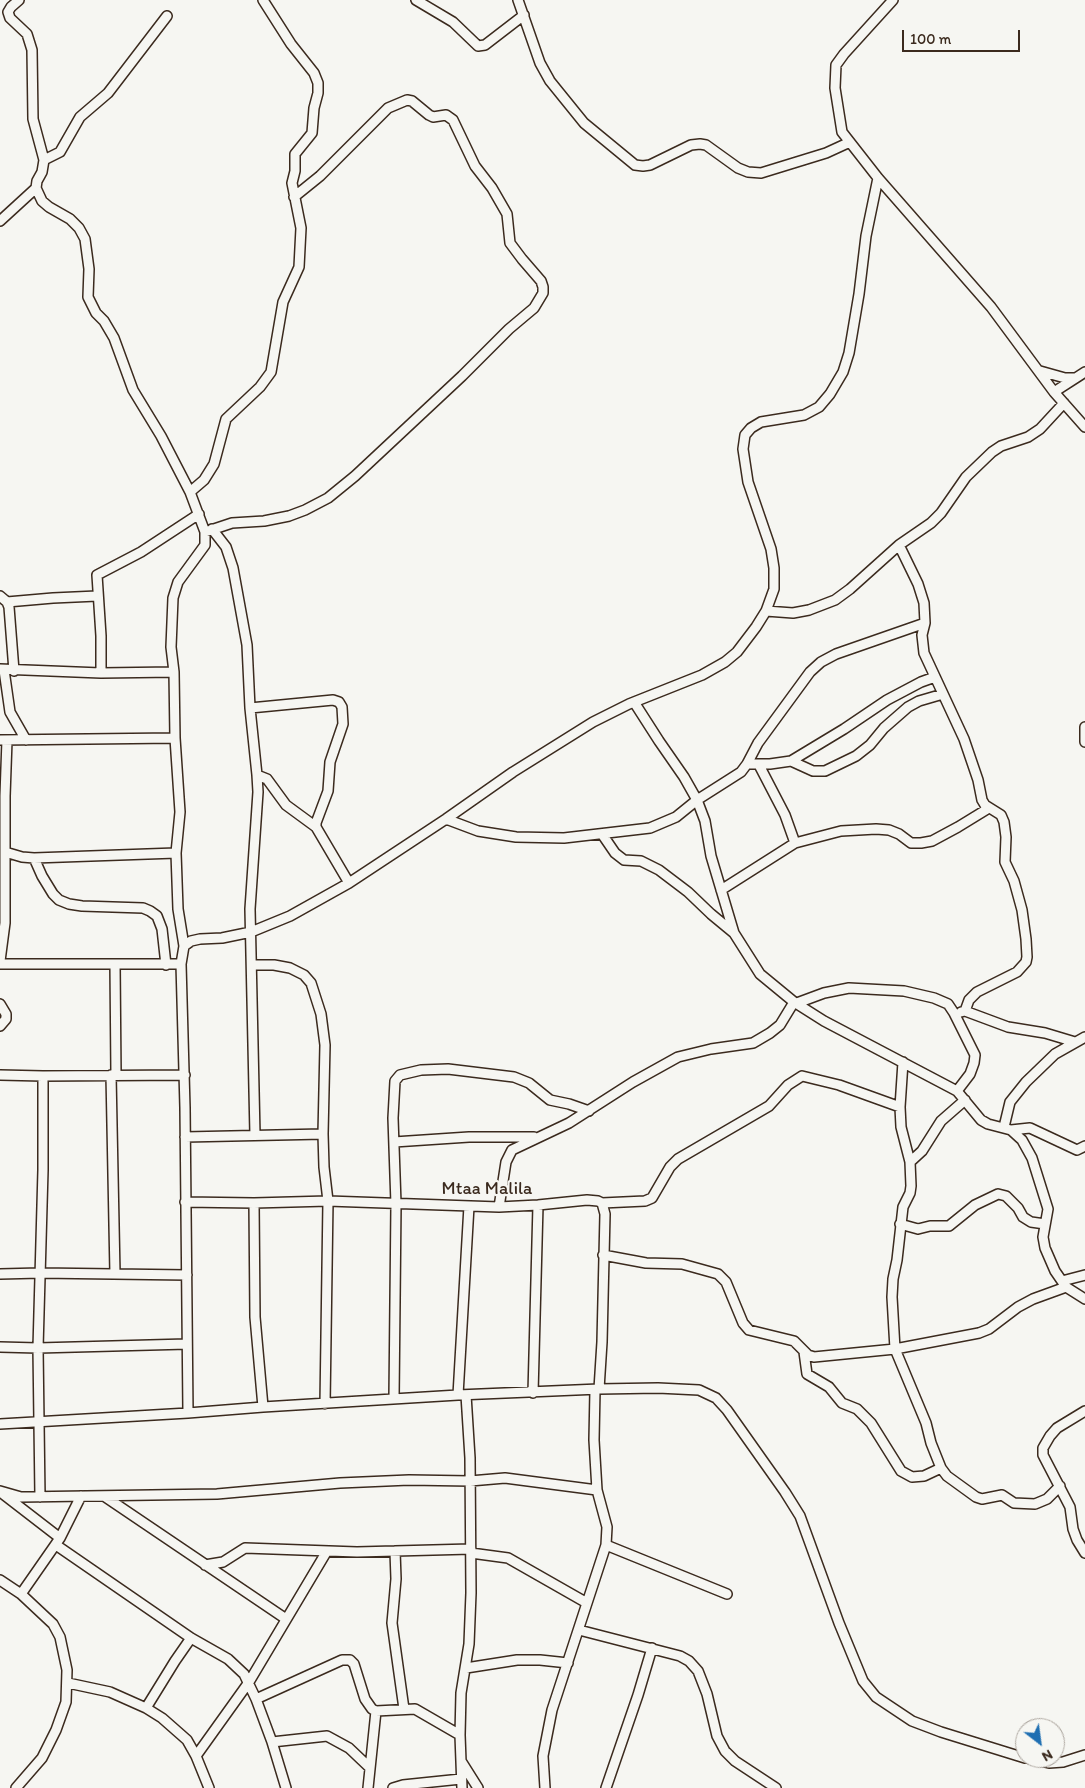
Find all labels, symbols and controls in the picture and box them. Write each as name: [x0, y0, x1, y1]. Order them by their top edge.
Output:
scale bar: [905, 20, 1022, 52]
text: 100 m: [910, 30, 951, 48]
street label: Mtaa Malila: [442, 1178, 532, 1200]
north arrow: [1015, 1718, 1065, 1768]
text: N: [1039, 1746, 1056, 1765]

